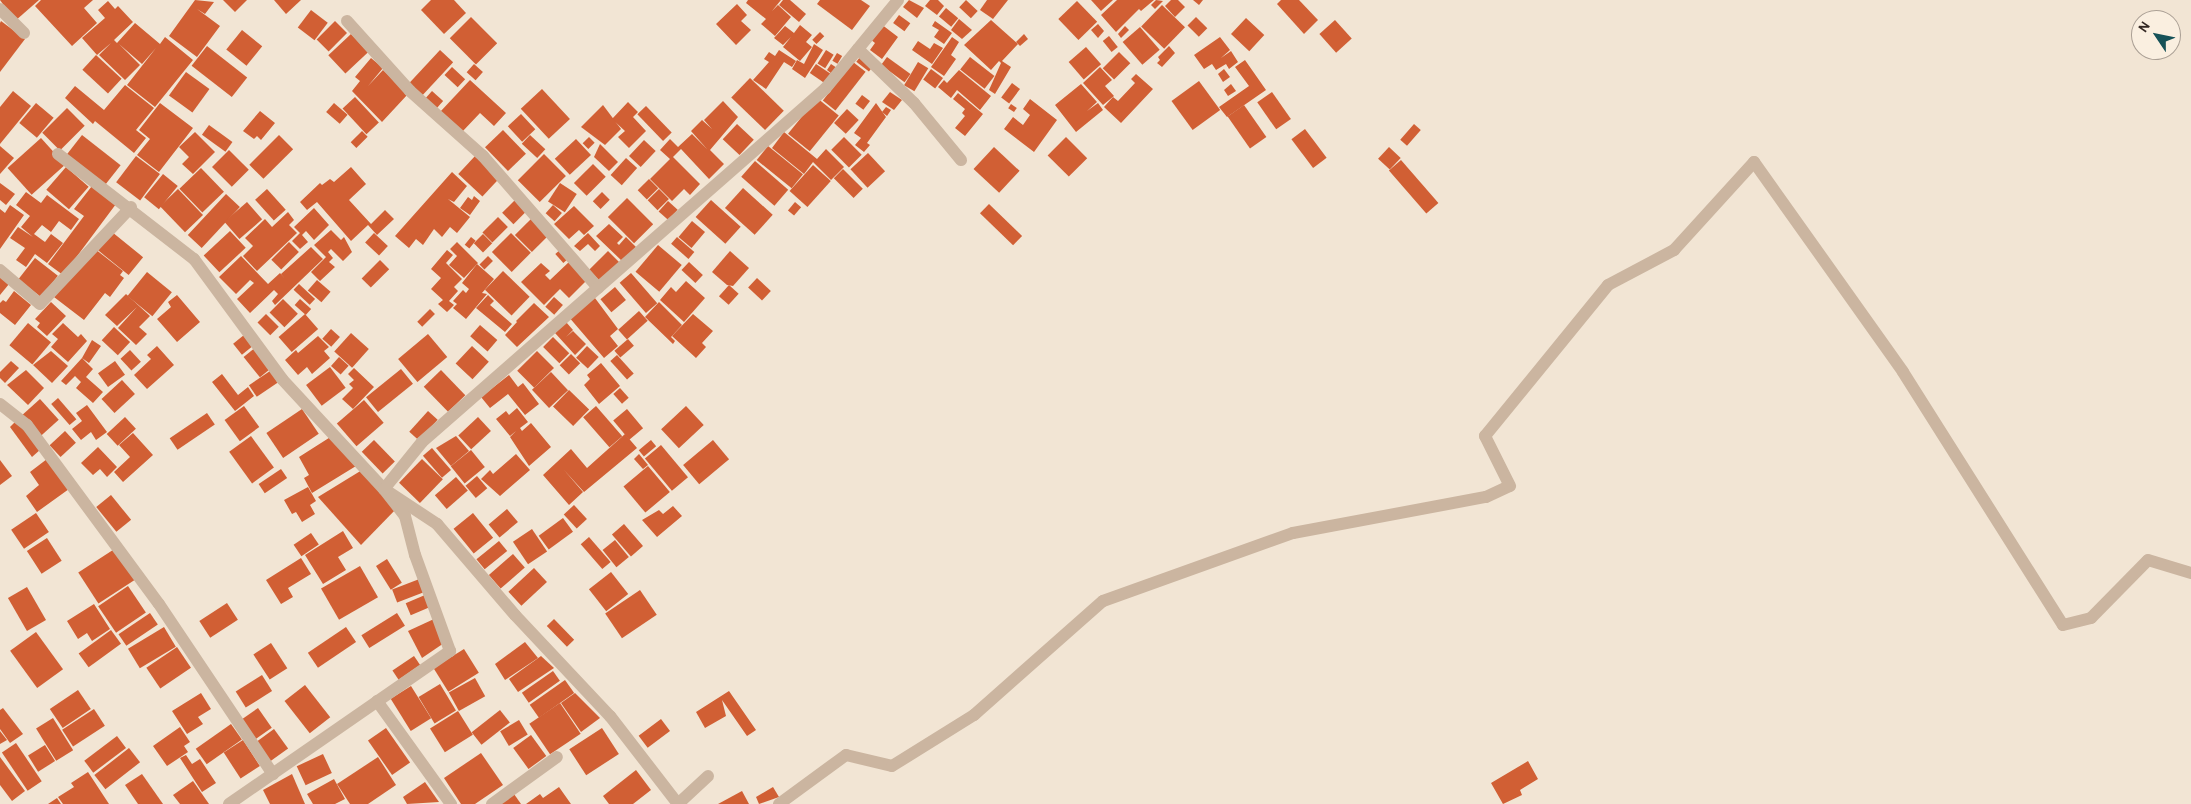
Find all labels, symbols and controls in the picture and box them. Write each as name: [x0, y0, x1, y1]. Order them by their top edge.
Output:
north arrow: [2131, 10, 2181, 60]
text: N: [2134, 18, 2154, 36]

